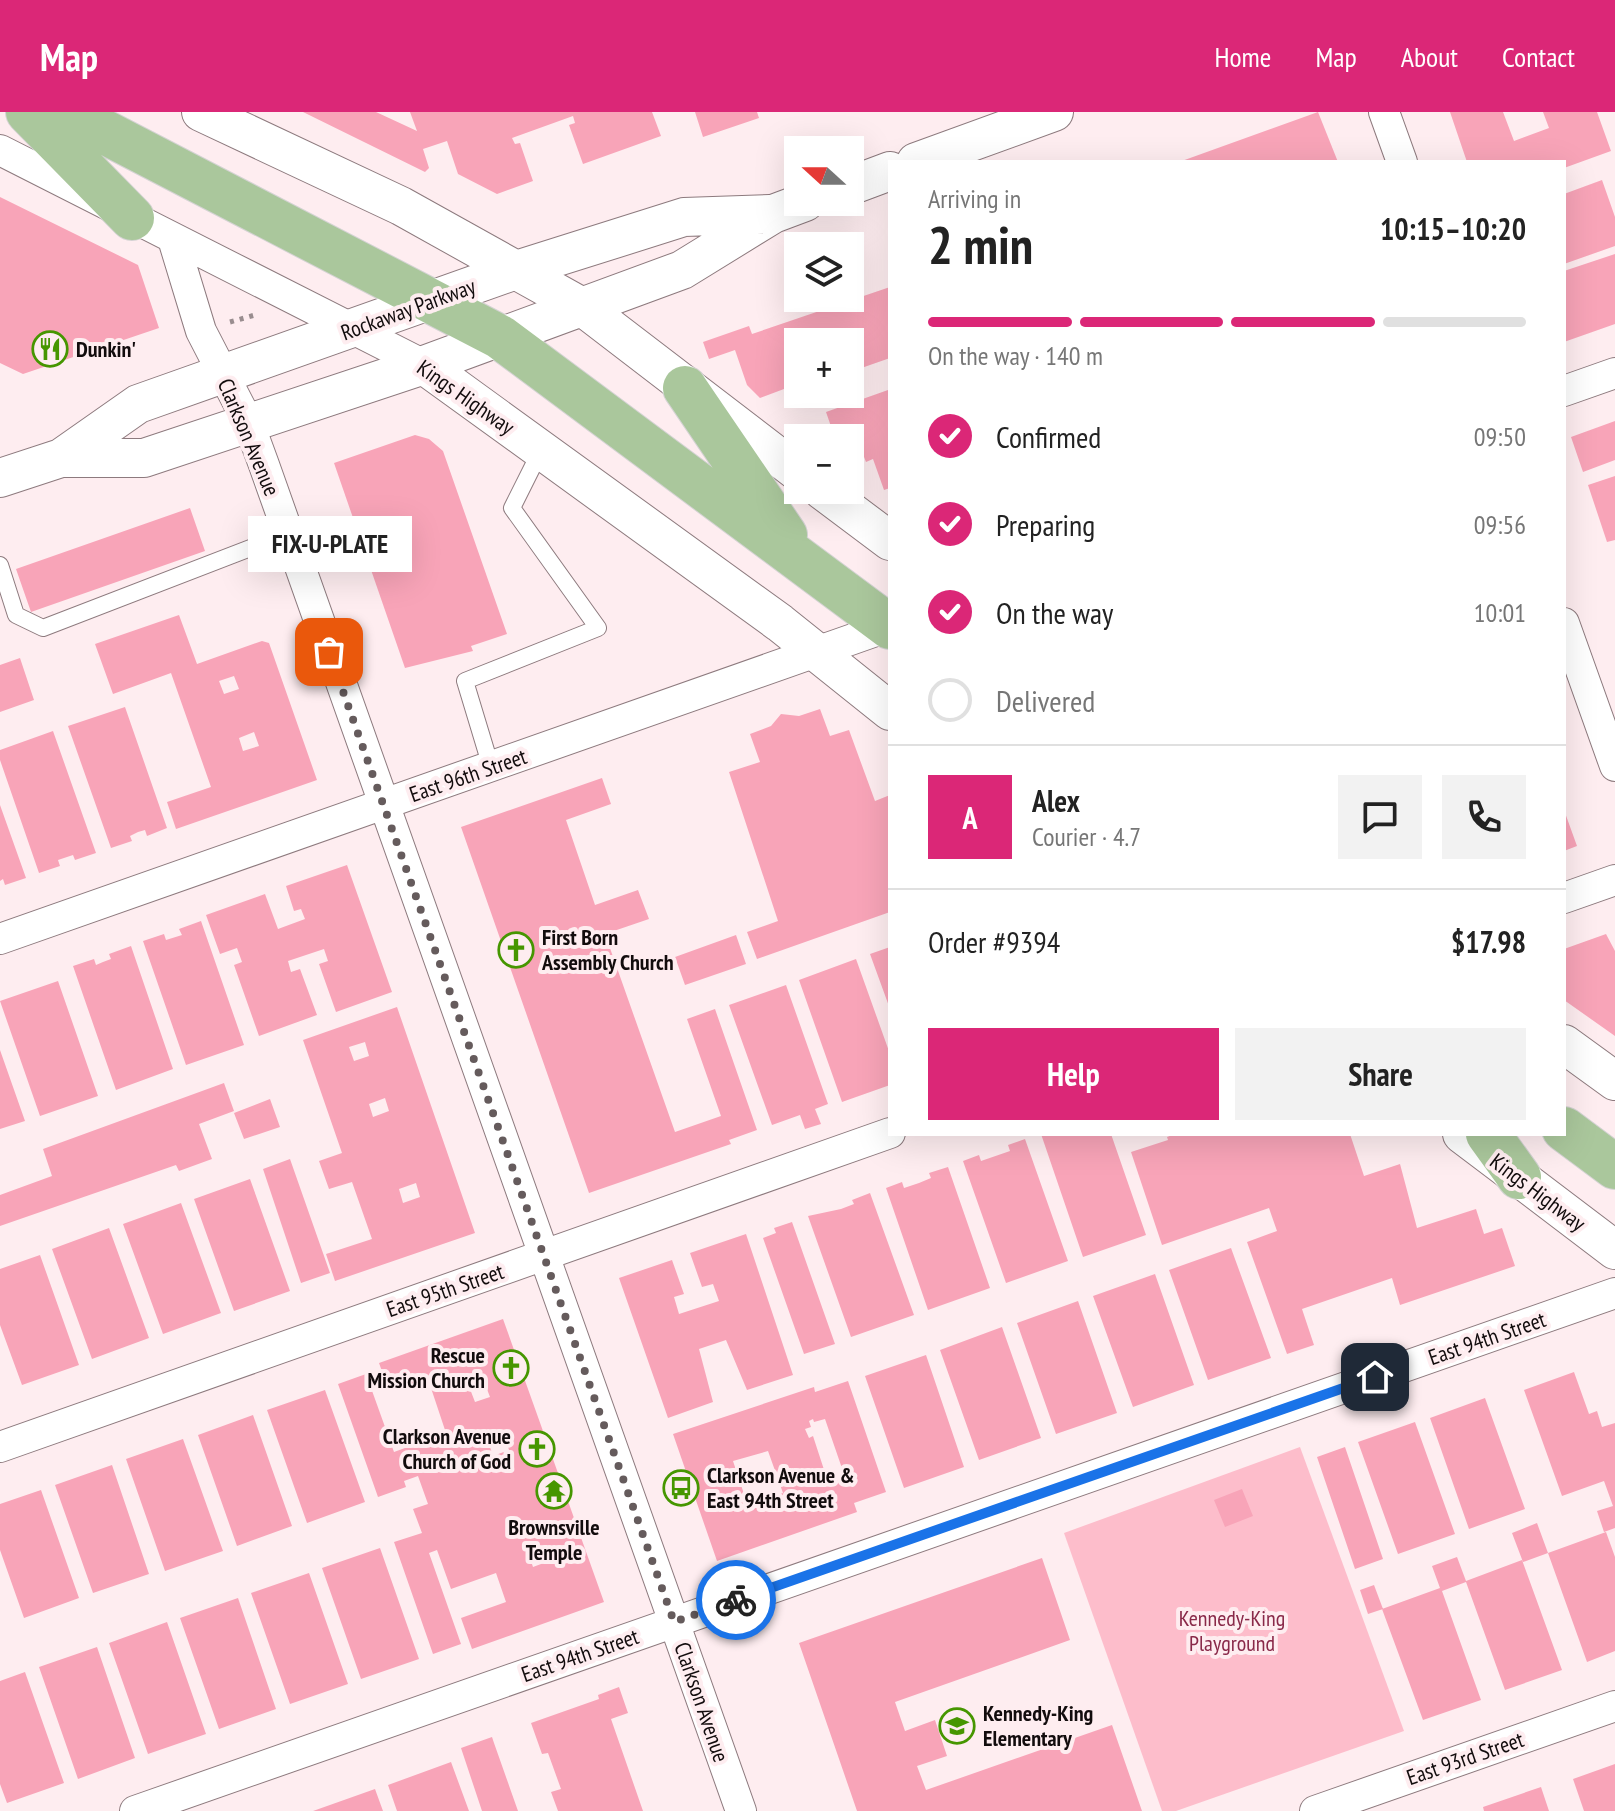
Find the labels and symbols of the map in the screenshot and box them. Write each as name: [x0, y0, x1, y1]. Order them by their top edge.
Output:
north arrow: [784, 136, 864, 216]
street label: Rockaway Parkway: [337, 271, 480, 346]
restaurant icon: Dunkin': [31, 330, 69, 368]
place label: Dunkin': [76, 335, 136, 363]
street label: Kings Highway: [412, 353, 521, 441]
street label: Clarkson Avenue: [212, 374, 286, 500]
callout: FIX-U-PLATE: [247, 516, 411, 572]
pin: [295, 618, 363, 686]
street label: East 96th Street: [406, 742, 530, 808]
place label: First Born Assembly Church: [541, 923, 674, 976]
church icon: First Born Assembly Church: [497, 931, 535, 969]
street label: Kings Highway: [1485, 1147, 1592, 1238]
street label: East 95th Street: [383, 1257, 507, 1323]
street label: East 94th Street: [1425, 1305, 1549, 1371]
place label: Rescue Mission Church: [367, 1341, 485, 1394]
pin: [1341, 1343, 1409, 1411]
church icon: Rescue Mission Church: [492, 1349, 530, 1387]
place label: Clarkson Avenue Church of God: [383, 1422, 511, 1475]
church icon: Clarkson Avenue Church of God: [518, 1430, 556, 1468]
place label: Clarkson Avenue & East 94th Street: [707, 1461, 855, 1514]
bus stop icon: Clarkson Avenue & East 94th Street: [662, 1469, 700, 1507]
temple icon: Brownsville Temple: [535, 1472, 573, 1510]
place label: Brownsville Temple: [508, 1513, 600, 1566]
courier: [696, 1560, 776, 1640]
park label: Kennedy-King Playground: [1179, 1604, 1285, 1657]
street label: East 94th Street: [518, 1622, 642, 1688]
street label: Clarkson Avenue: [668, 1638, 736, 1766]
place label: Kennedy-King Elementary: [983, 1699, 1093, 1752]
school or university icon: Kennedy-King Elementary: [938, 1707, 976, 1745]
street label: East 93rd Street: [1403, 1725, 1527, 1791]

